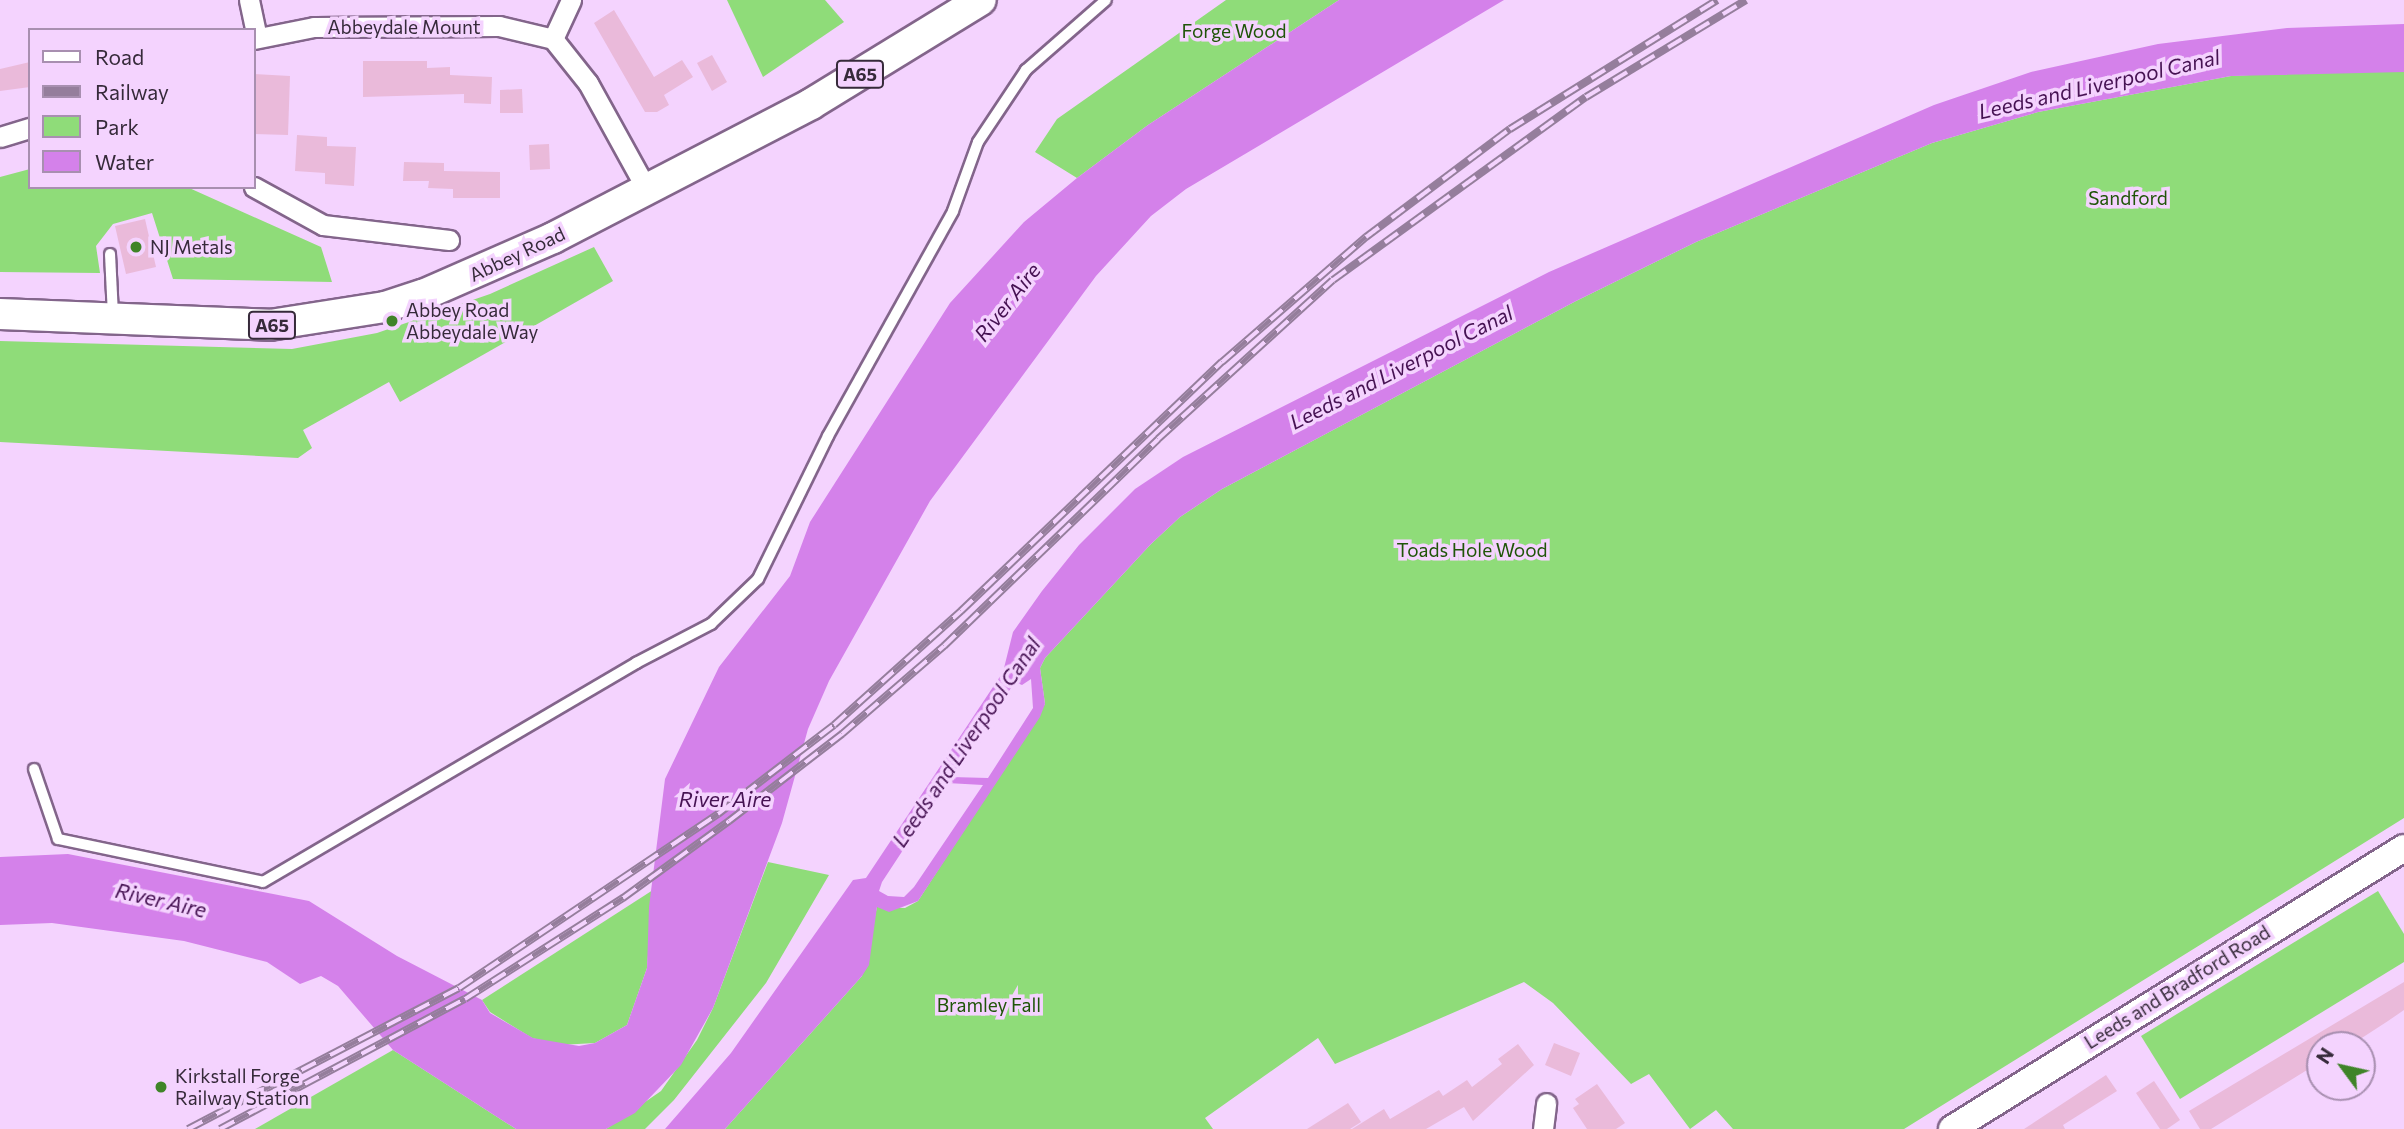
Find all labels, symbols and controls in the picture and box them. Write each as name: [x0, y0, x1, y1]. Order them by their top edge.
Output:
street label: Abbeydale Mount: [327, 16, 481, 38]
park label: Forge Wood: [1182, 20, 1286, 42]
legend: [28, 28, 256, 189]
text: Road: [95, 44, 144, 69]
water label: Leeds and Liverpool Canal: [1976, 44, 2222, 124]
road number: A65: [836, 60, 884, 88]
text: Railway: [95, 79, 169, 104]
text: Park: [95, 114, 139, 139]
text: Water: [95, 149, 154, 174]
park label: Sandford: [2088, 187, 2168, 209]
street label: Abbey Road: [465, 222, 569, 286]
place label: NJ Metals: [150, 236, 233, 258]
marker: NJ Metals: [128, 239, 144, 255]
water label: River Aire: [969, 258, 1045, 346]
place label: Abbey Road Abbeydale Way: [406, 299, 538, 343]
water label: Leeds and Liverpool Canal: [1285, 300, 1517, 434]
road number: A65: [247, 310, 296, 340]
marker: Abbey Road Abbeydale Way: [384, 313, 400, 329]
park label: Toads Hole Wood: [1396, 539, 1548, 561]
water label: Leeds and Liverpool Canal: [886, 633, 1046, 851]
water label: River Aire: [679, 786, 771, 812]
water label: River Aire: [113, 877, 209, 923]
street label: Leeds and Bradford Road: [2080, 920, 2274, 1054]
park label: Bramley Fall: [937, 994, 1041, 1016]
north arrow: [2306, 1031, 2376, 1101]
text: N: [2311, 1043, 2338, 1068]
place label: Kirkstall Forge Railway Station: [175, 1065, 309, 1109]
marker: Kirkstall Forge Railway Station: [153, 1079, 169, 1095]

